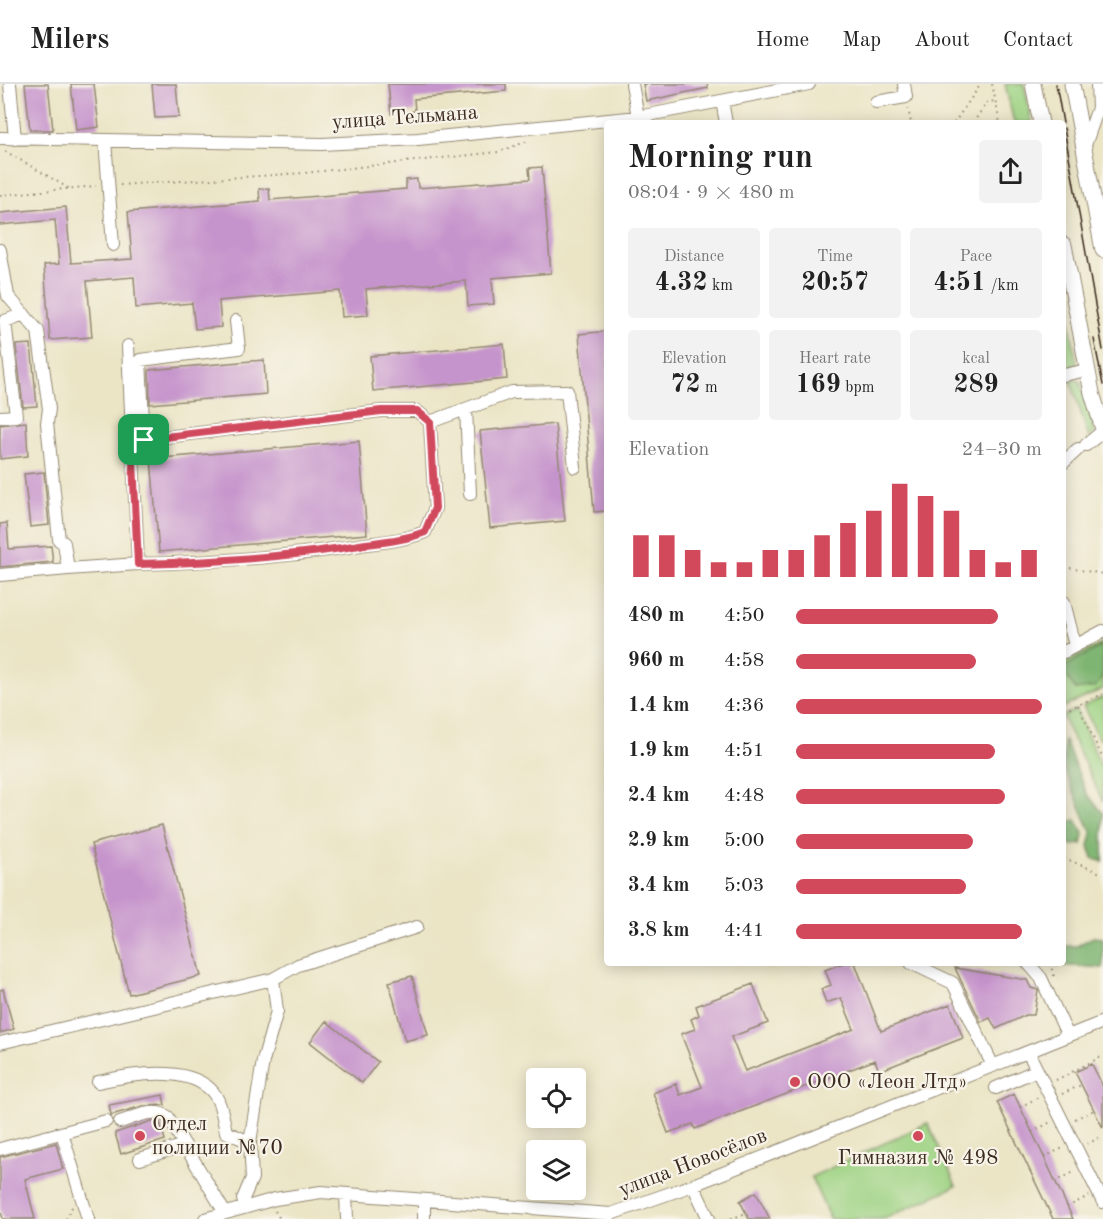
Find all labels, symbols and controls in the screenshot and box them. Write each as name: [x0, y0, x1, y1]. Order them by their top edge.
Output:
text: Milers: [30, 27, 109, 55]
text: Home: [756, 30, 809, 51]
text: Map: [842, 30, 881, 51]
text: About: [914, 30, 970, 51]
text: Contact: [1003, 30, 1073, 51]
street label: улица Тельмана: [331, 102, 479, 134]
button: share: [979, 140, 1042, 203]
text: Morning run: [628, 142, 813, 175]
text: 08:04 · 9 × 480 m: [628, 183, 795, 203]
text: Distance: [664, 249, 724, 265]
text: Time: [817, 249, 853, 265]
text: Pace: [960, 249, 992, 265]
text: 4.32: [655, 270, 708, 296]
text: 20:57: [801, 270, 869, 296]
text: 4:51: [933, 270, 986, 296]
text: km: [708, 278, 733, 294]
text: /km: [986, 278, 1019, 294]
text: Elevation: [661, 351, 727, 367]
text: Heart rate: [799, 351, 871, 367]
text: kcal: [962, 351, 990, 367]
text: 72: [670, 372, 700, 398]
text: 169: [796, 372, 841, 398]
text: 289: [953, 372, 999, 398]
text: m: [700, 380, 718, 396]
text: bpm: [841, 380, 874, 396]
pin: [118, 414, 169, 465]
icon: arrive: [127, 423, 160, 456]
text: Elevation: [628, 440, 709, 460]
text: 24–30 m: [962, 440, 1042, 460]
text: 480 m: [628, 606, 684, 626]
text: 4:50: [724, 606, 764, 626]
text: 960 m: [628, 651, 684, 671]
text: 4:58: [724, 651, 764, 671]
text: 1.4 km: [628, 696, 690, 716]
text: 4:36: [724, 696, 764, 716]
text: 1.9 km: [628, 741, 690, 761]
text: 4:51: [724, 741, 764, 761]
text: 2.4 km: [628, 786, 690, 806]
text: 4:48: [724, 786, 764, 806]
text: 2.9 km: [628, 831, 690, 851]
text: 5:00: [724, 831, 764, 851]
text: 3.4 km: [628, 876, 690, 896]
text: 5:03: [724, 876, 764, 896]
text: 3.8 km: [628, 921, 690, 941]
text: 4:41: [724, 921, 764, 941]
map controls: [526, 1068, 586, 1200]
button: locate: [526, 1068, 586, 1128]
place label: ООО «Леон Лтд»: [807, 1072, 967, 1093]
marker: ООО «Леон Лтд»: [788, 1075, 802, 1089]
place label: Отдел полиции №70: [152, 1114, 283, 1159]
street label: улица Новосёлов: [616, 1125, 770, 1201]
marker: Отдел полиции №70: [133, 1129, 147, 1143]
marker: Гимназия № 498: [911, 1129, 925, 1143]
button: layers: [526, 1140, 586, 1200]
place label: Гимназия № 498: [838, 1148, 999, 1169]

